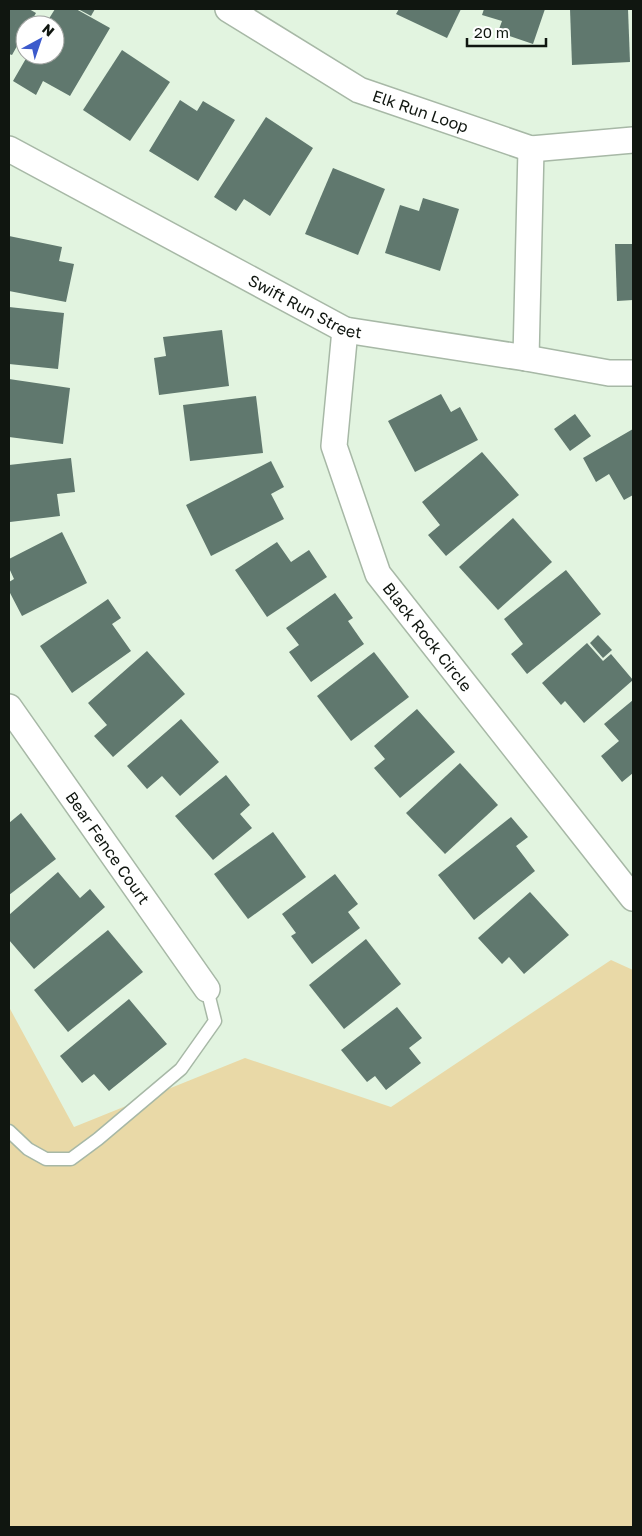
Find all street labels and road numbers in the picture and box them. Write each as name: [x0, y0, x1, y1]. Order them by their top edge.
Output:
street label: Elk Run Loop: [370, 85, 471, 137]
street label: Swift Run Street: [245, 270, 363, 342]
street label: Black Rock Circle: [379, 578, 477, 695]
street label: Bear Fence Court: [61, 788, 154, 908]

